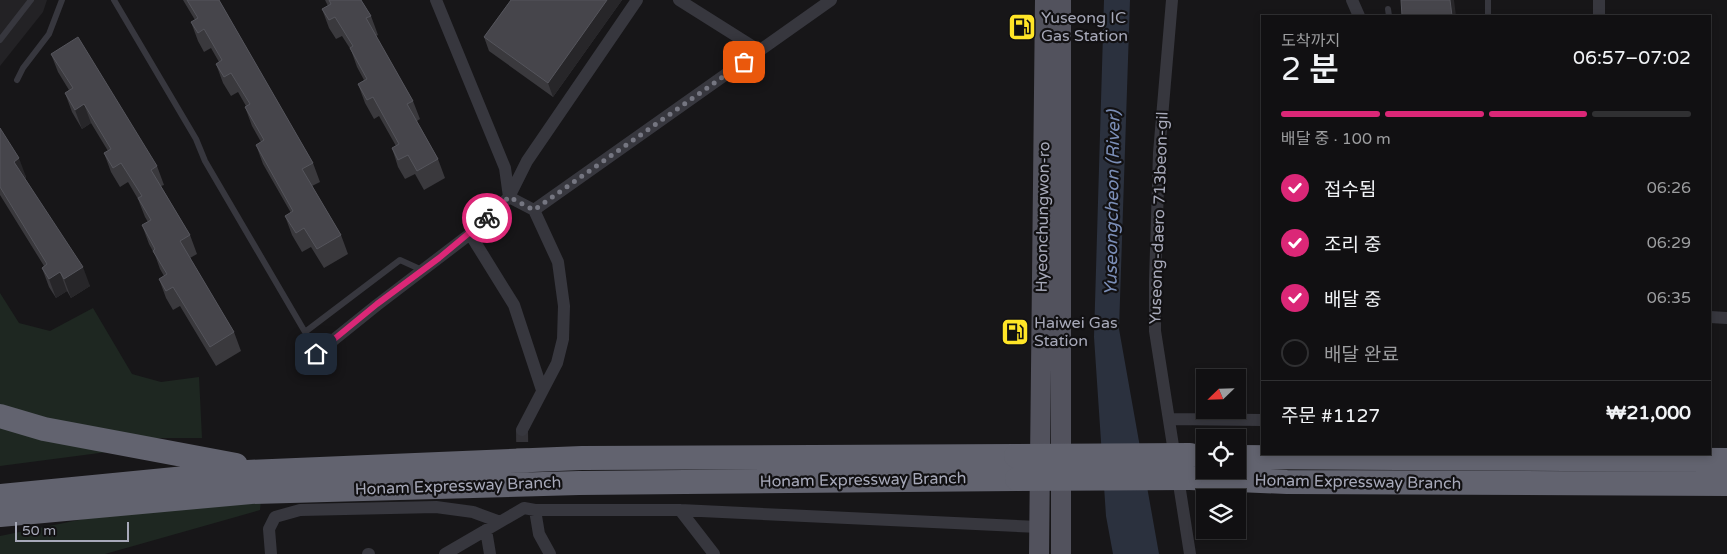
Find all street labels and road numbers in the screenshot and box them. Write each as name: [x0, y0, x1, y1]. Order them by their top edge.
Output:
street label: Yuseong-daero 713beon-gil: [1145, 111, 1173, 325]
street label: Hyeonchungwon-ro: [1032, 141, 1054, 293]
street label: Honam Expressway Branch: [760, 468, 966, 492]
street label: Honam Expressway Branch: [1255, 470, 1461, 494]
street label: Honam Expressway Branch: [354, 472, 562, 500]

